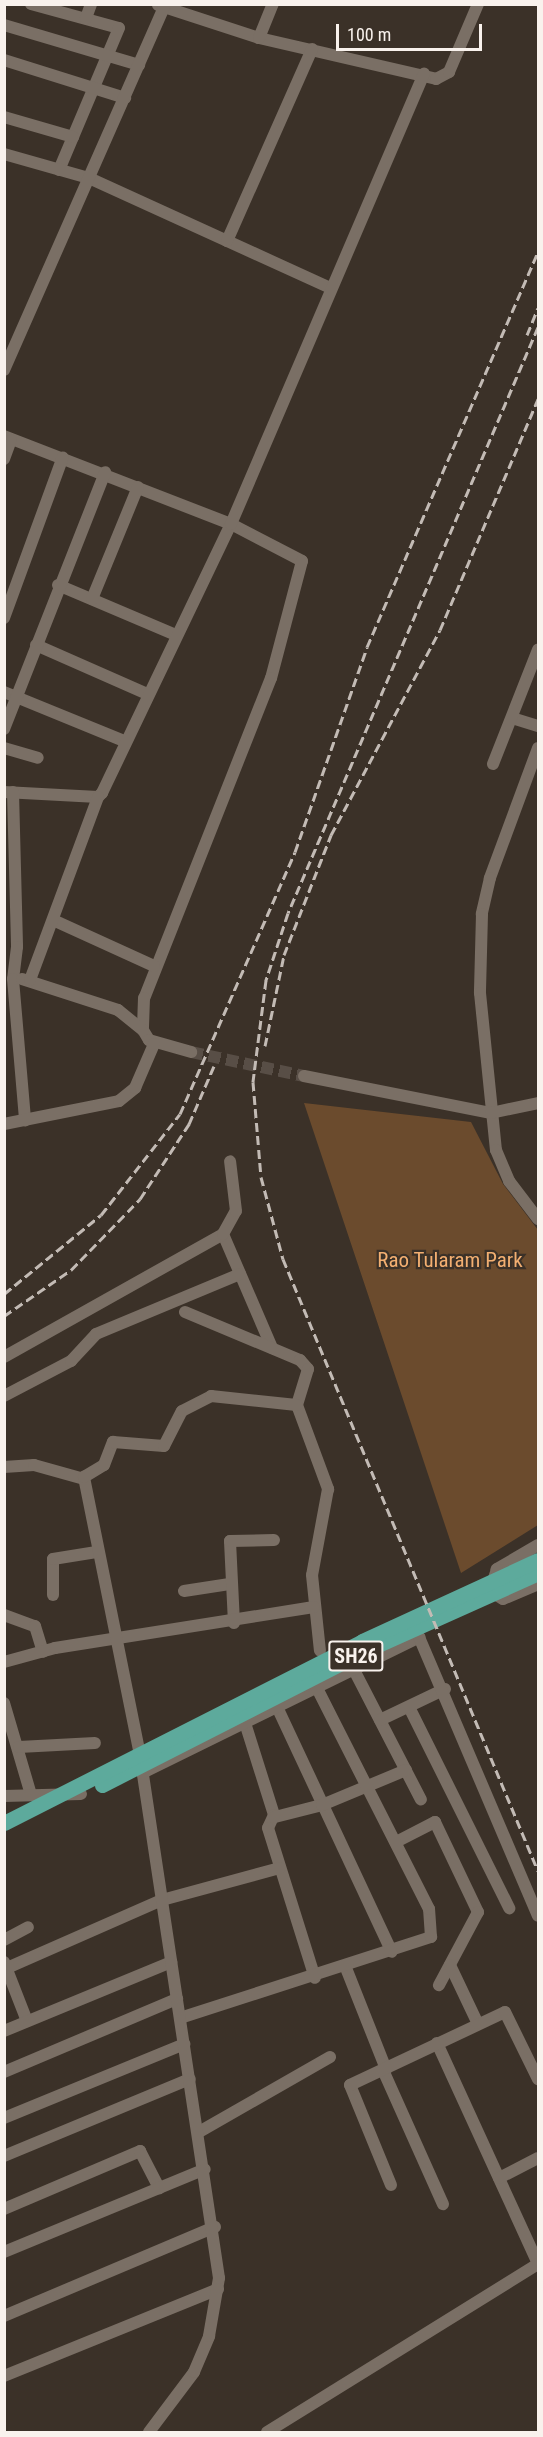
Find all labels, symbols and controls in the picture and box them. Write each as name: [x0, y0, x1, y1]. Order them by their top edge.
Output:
scale bar: [339, 12, 484, 50]
text: 100 m: [347, 24, 391, 45]
park label: Rao Tularam Park: [377, 1247, 523, 1273]
road number: SH26: [328, 1639, 385, 1673]

